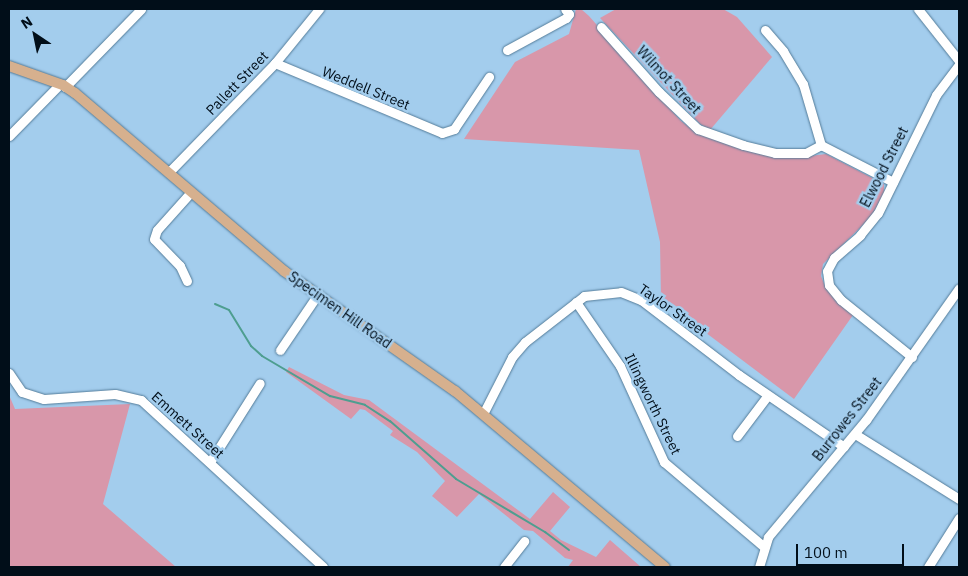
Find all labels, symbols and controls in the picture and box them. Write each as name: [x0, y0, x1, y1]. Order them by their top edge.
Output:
north arrow: [10, 10, 60, 60]
text: N: [17, 12, 36, 33]
street label: Wilmot Street: [633, 43, 705, 117]
street label: Pallett Street: [202, 48, 272, 118]
street label: Weddell Street: [320, 63, 412, 113]
street label: Elwood Street: [857, 124, 911, 210]
street label: Specimen Hill Road: [285, 268, 395, 352]
street label: Taylor Street: [635, 280, 711, 340]
street label: Illingworth Street: [621, 351, 685, 457]
street label: Burrowes Street: [809, 374, 885, 464]
street label: Emmett Street: [148, 388, 228, 462]
scale bar: [798, 534, 906, 566]
text: 100 m: [804, 543, 848, 562]

